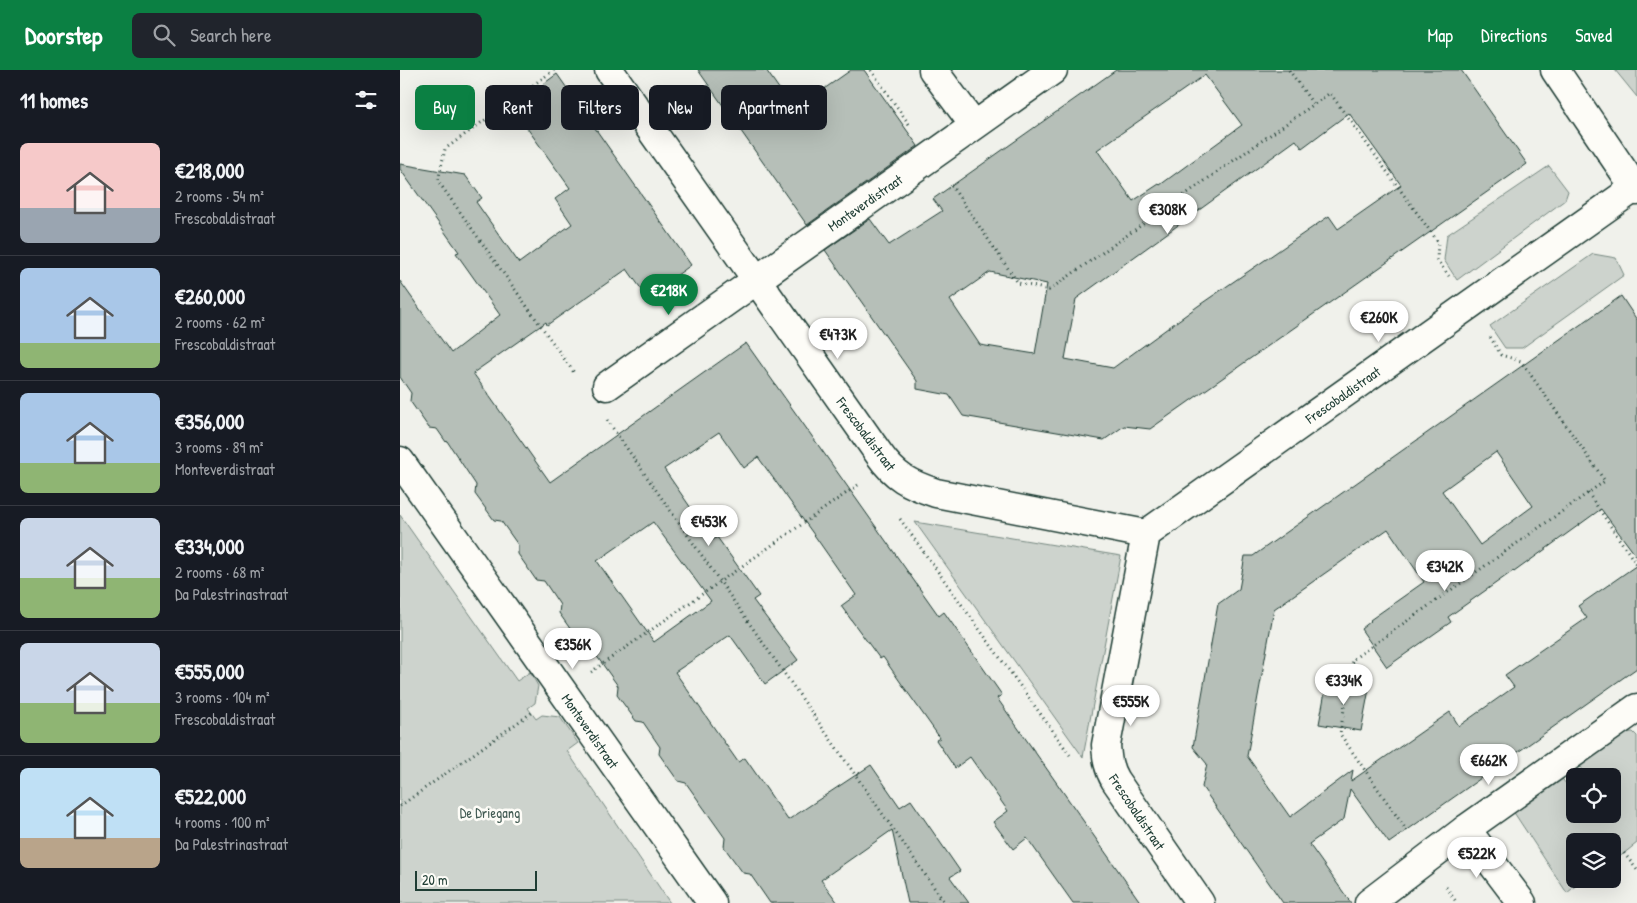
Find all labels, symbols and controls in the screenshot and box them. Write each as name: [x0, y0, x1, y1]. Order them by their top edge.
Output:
search box: [132, 13, 482, 58]
text: Doorstep: [25, 19, 102, 51]
icon: search: [150, 21, 178, 49]
text: Search here: [190, 22, 272, 48]
text: Map: [1428, 23, 1453, 48]
text: Directions: [1481, 23, 1547, 48]
text: Saved: [1575, 23, 1612, 48]
chip: Buy: [415, 85, 475, 130]
chip: Rent: [485, 85, 551, 130]
chip: Filters: [561, 85, 639, 130]
chip: New: [649, 85, 711, 130]
chip: Apartment: [721, 85, 827, 130]
text: 11 homes: [20, 86, 88, 115]
icon: filters: [352, 86, 380, 114]
text: €218,000: [175, 156, 244, 185]
icon: home: [60, 163, 120, 223]
street label: Monteverdistraat: [824, 170, 906, 235]
text: 2 rooms · 54 m²: [175, 185, 264, 207]
pin: €308K: [1133, 192, 1203, 235]
text: €308K: [1149, 198, 1187, 220]
text: Frescobaldistraat: [175, 207, 275, 229]
pin: €218K: [634, 274, 704, 316]
text: €218K: [651, 279, 687, 301]
text: €260,000: [175, 282, 245, 311]
icon: home: [60, 288, 120, 348]
pin: €260K: [1344, 300, 1414, 343]
text: €260K: [1360, 306, 1398, 328]
text: 2 rooms · 62 m²: [175, 311, 265, 333]
pin: €473K: [803, 318, 873, 360]
text: €473K: [819, 323, 857, 345]
text: Frescobaldistraat: [175, 333, 275, 355]
street label: Frescobaldistraat: [1301, 362, 1384, 428]
street label: Frescobaldistraat: [832, 392, 900, 475]
text: €356,000: [175, 407, 244, 436]
icon: home: [60, 413, 120, 473]
text: 3 rooms · 89 m²: [175, 436, 264, 458]
text: Monteverdistraat: [175, 458, 275, 480]
pin: €453K: [674, 504, 744, 547]
text: €453K: [691, 510, 727, 532]
text: €334,000: [175, 532, 244, 561]
icon: home: [60, 538, 120, 598]
pin: €342K: [1410, 550, 1480, 592]
text: €342K: [1427, 555, 1463, 577]
text: 2 rooms · 68 m²: [175, 561, 264, 583]
text: Da Palestrinastraat: [175, 583, 288, 605]
pin: €356K: [538, 628, 608, 670]
text: €356K: [555, 633, 591, 655]
text: €555,000: [175, 657, 244, 686]
icon: home: [60, 663, 120, 723]
pin: €334K: [1309, 664, 1379, 706]
text: €334K: [1326, 669, 1362, 691]
pin: €555K: [1096, 684, 1166, 727]
text: 3 rooms · 104 m²: [175, 686, 270, 708]
street label: Monteverdistraat: [558, 690, 623, 772]
text: €555K: [1113, 690, 1149, 712]
text: Frescobaldistraat: [175, 708, 275, 730]
pin: €662K: [1454, 744, 1524, 786]
text: €662K: [1471, 749, 1507, 771]
map controls: [1566, 768, 1621, 888]
button: locate: [1566, 768, 1621, 823]
street label: Frescobaldistraat: [1104, 769, 1170, 854]
text: €522,000: [175, 782, 246, 811]
icon: home: [60, 788, 120, 848]
park label: De Driegang: [460, 803, 520, 823]
text: 4 rooms · 100 m²: [175, 811, 270, 833]
text: Da Palestrinastraat: [175, 833, 288, 855]
button: layers: [1566, 833, 1621, 888]
pin: €522K: [1442, 836, 1512, 879]
text: €522K: [1458, 842, 1496, 864]
scale bar: [415, 868, 538, 891]
text: 20 m: [422, 870, 448, 889]

